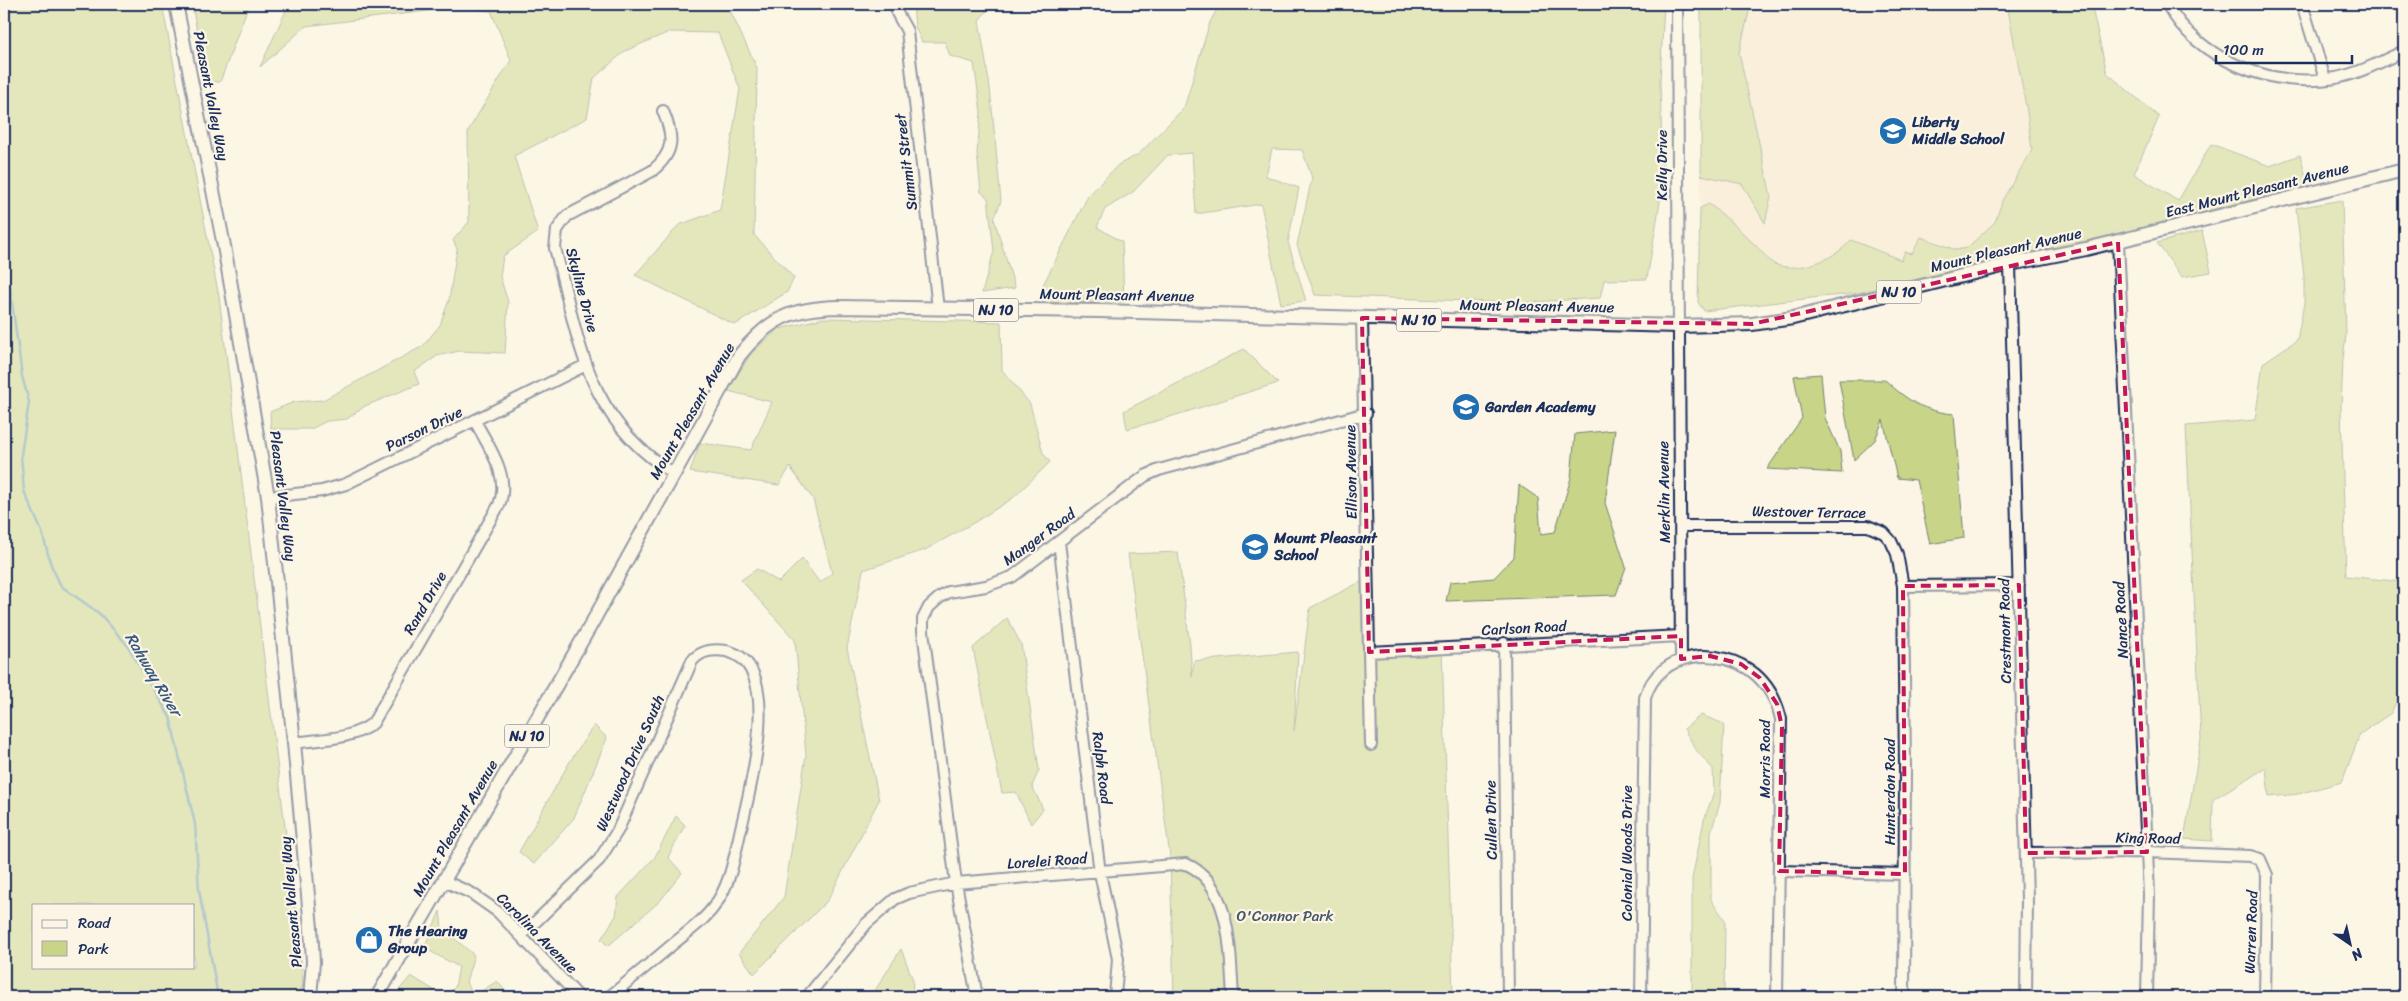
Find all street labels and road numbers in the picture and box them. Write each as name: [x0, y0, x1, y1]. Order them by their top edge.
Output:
street label: Pleasant Valley Way: [186, 29, 236, 163]
street label: Summit Street: [887, 111, 925, 212]
street label: Kelly Drive: [1649, 129, 1675, 200]
street label: East Mount Pleasant Avenue: [2163, 155, 2351, 225]
street label: Mount Pleasant Avenue: [1928, 220, 2085, 280]
street label: Skyline Drive: [558, 245, 606, 336]
road number: NJ 10: [1876, 280, 1922, 304]
street label: Mount Pleasant Avenue: [1039, 281, 1195, 309]
street label: Mount Pleasant Avenue: [1459, 292, 1615, 320]
road number: NJ 10: [974, 298, 1018, 322]
road number: NJ 10: [1396, 308, 1442, 332]
street label: Mount Pleasant Avenue: [642, 337, 742, 484]
street label: Parson Drive: [381, 399, 467, 459]
street label: Ellison Avenue: [1337, 424, 1365, 520]
street label: Pleasant Valley Way: [262, 429, 304, 563]
street label: Merklin Avenue: [1650, 440, 1678, 543]
street label: Westover Terrace: [1752, 498, 1866, 526]
street label: Manger Road: [997, 501, 1082, 573]
street label: Rand Drive: [396, 566, 454, 640]
street label: Crestmont Road: [1991, 577, 2019, 684]
street label: Nance Road: [2106, 580, 2136, 659]
street label: Carlson Road: [1481, 613, 1568, 643]
street label: Westwood Drive South: [588, 690, 672, 835]
street label: Morris Road: [1752, 719, 1778, 798]
road number: NJ 10: [504, 724, 550, 748]
street label: Ralph Road: [1085, 730, 1119, 807]
street label: Hunterdon Road: [1877, 738, 1903, 845]
street label: Mount Pleasant Avenue: [405, 754, 505, 901]
street label: Cullen Drive: [1477, 780, 1505, 860]
street label: Colonial Woods Drive: [1614, 785, 1640, 921]
street label: King Road: [2115, 824, 2182, 852]
street label: Pleasant Valley Way: [272, 835, 310, 969]
street label: Lorelei Road: [1006, 845, 1089, 877]
street label: Carolina Avenue: [490, 886, 584, 980]
street label: Warren Road: [2237, 889, 2265, 974]

